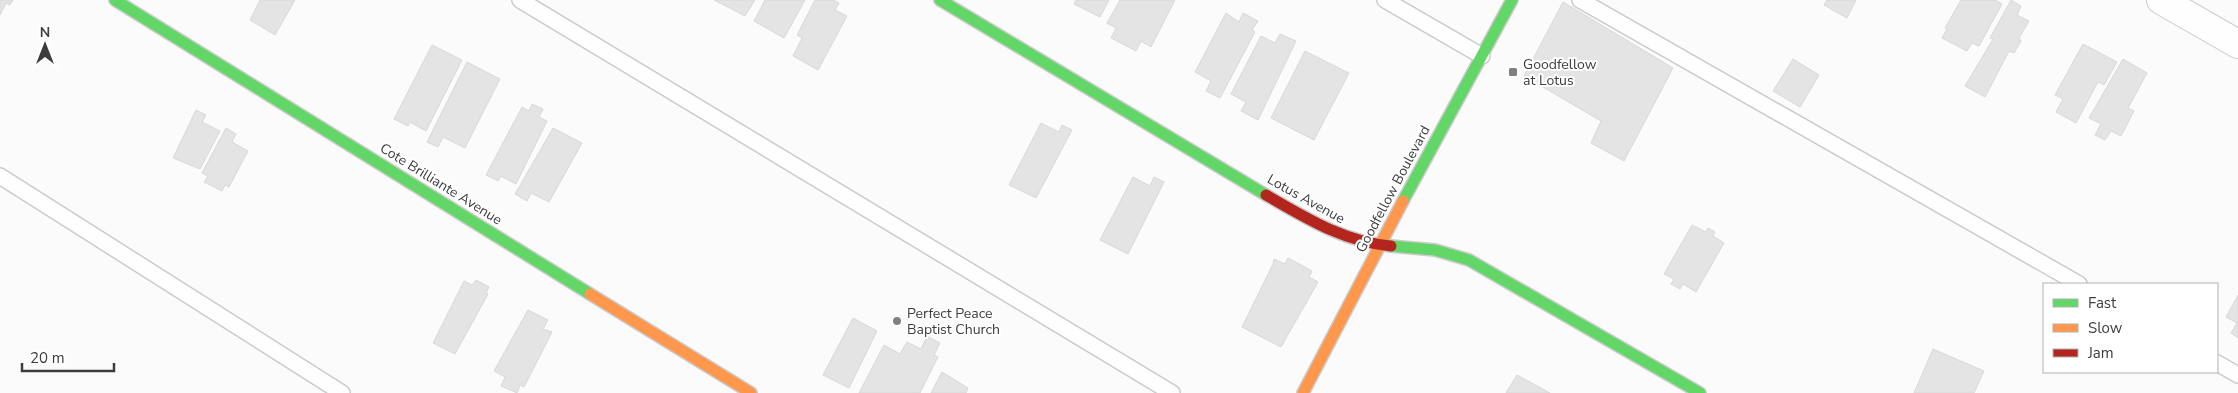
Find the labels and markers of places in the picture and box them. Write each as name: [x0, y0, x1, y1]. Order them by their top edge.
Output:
place label: Goodfellow at Lotus: [1523, 55, 1597, 90]
marker: Goodfellow at Lotus: [1507, 66, 1519, 78]
place label: Perfect Peace Baptist Church: [907, 304, 1000, 339]
marker: Perfect Peace Baptist Church: [891, 315, 903, 327]

